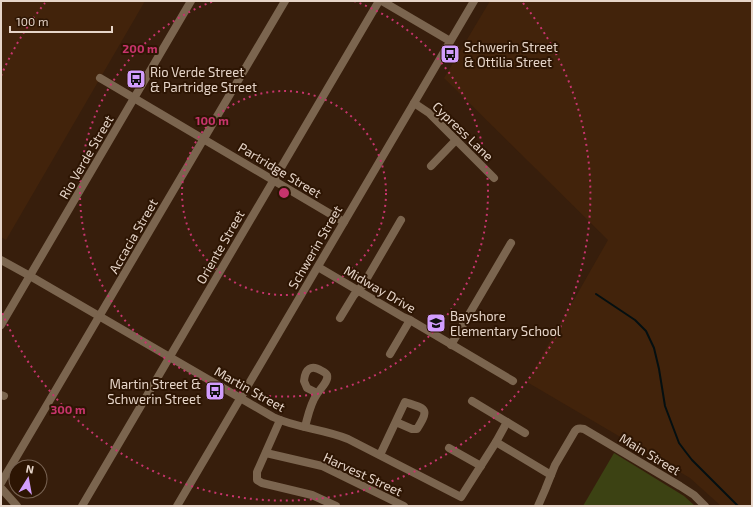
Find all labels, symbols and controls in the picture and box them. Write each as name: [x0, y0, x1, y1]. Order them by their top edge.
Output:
scale bar: [10, 8, 112, 34]
text: 100 m: [16, 14, 48, 28]
place label: Schwerin Street & Ottilia Street: [464, 39, 558, 70]
text: 200 m: [122, 41, 158, 55]
bus stop icon: Schwerin Street & Ottilia Street: [439, 43, 461, 65]
place label: Rio Verde Street & Partridge Street: [150, 64, 257, 95]
bus stop icon: Rio Verde Street & Partridge Street: [125, 68, 147, 90]
street label: Cypress Lane: [429, 98, 497, 164]
street label: Rio Verde Street: [56, 112, 116, 202]
text: 100 m: [195, 113, 229, 127]
street label: Partridge Street: [236, 139, 324, 201]
centre of rings: [277, 186, 291, 200]
street label: Accacia Street: [105, 196, 161, 276]
street label: Schwerin Street: [285, 202, 345, 292]
street label: Oriente Street: [192, 207, 248, 287]
street label: Midway Drive: [341, 262, 419, 316]
place label: Bayshore Elementary School: [450, 308, 561, 339]
school or university icon: Bayshore Elementary School: [425, 312, 447, 334]
street label: Martin Street: [212, 363, 288, 415]
place label: Martin Street & Schwerin Street: [107, 376, 201, 407]
bus stop icon: Martin Street & Schwerin Street: [204, 380, 226, 402]
text: 300 m: [50, 402, 86, 416]
street label: Main Street: [617, 430, 683, 478]
street label: Harvest Street: [321, 449, 405, 499]
north arrow: [8, 459, 48, 499]
text: N: [25, 462, 35, 476]

